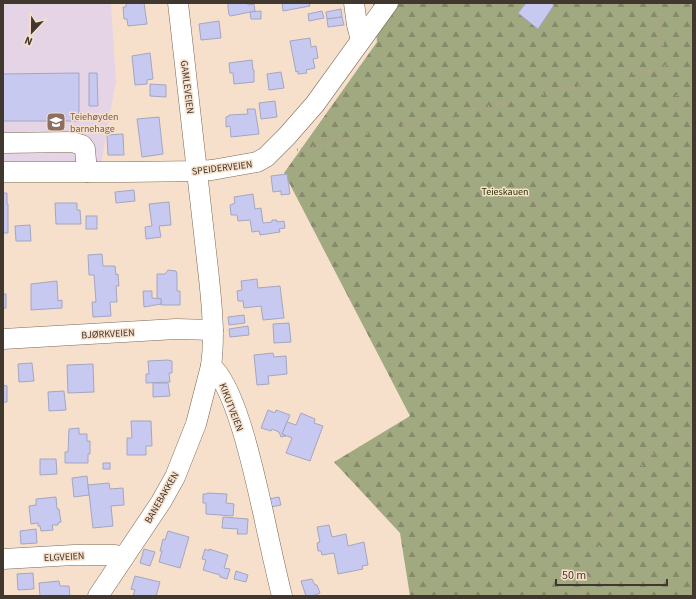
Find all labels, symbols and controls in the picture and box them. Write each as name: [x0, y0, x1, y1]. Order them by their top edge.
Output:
north arrow: [12, 12, 52, 52]
text: N: [22, 32, 35, 49]
street label: GAMLEVEIEN: [177, 60, 197, 115]
place label: Teiehøyden barnehage: [70, 110, 119, 136]
school or university icon: Teiehøyden barnehage: [45, 111, 67, 133]
street label: SPEIDERVEIEN: [191, 157, 253, 179]
park label: Teieskauen: [481, 185, 529, 199]
street label: BJØRKVEIEN: [81, 326, 135, 342]
street label: KIKUTVEIEN: [215, 381, 247, 434]
street label: BANEBAKKEN: [141, 469, 182, 526]
street label: ELGVEIEN: [43, 549, 85, 565]
scale bar: [556, 561, 667, 587]
text: 50 m: [562, 567, 586, 584]

